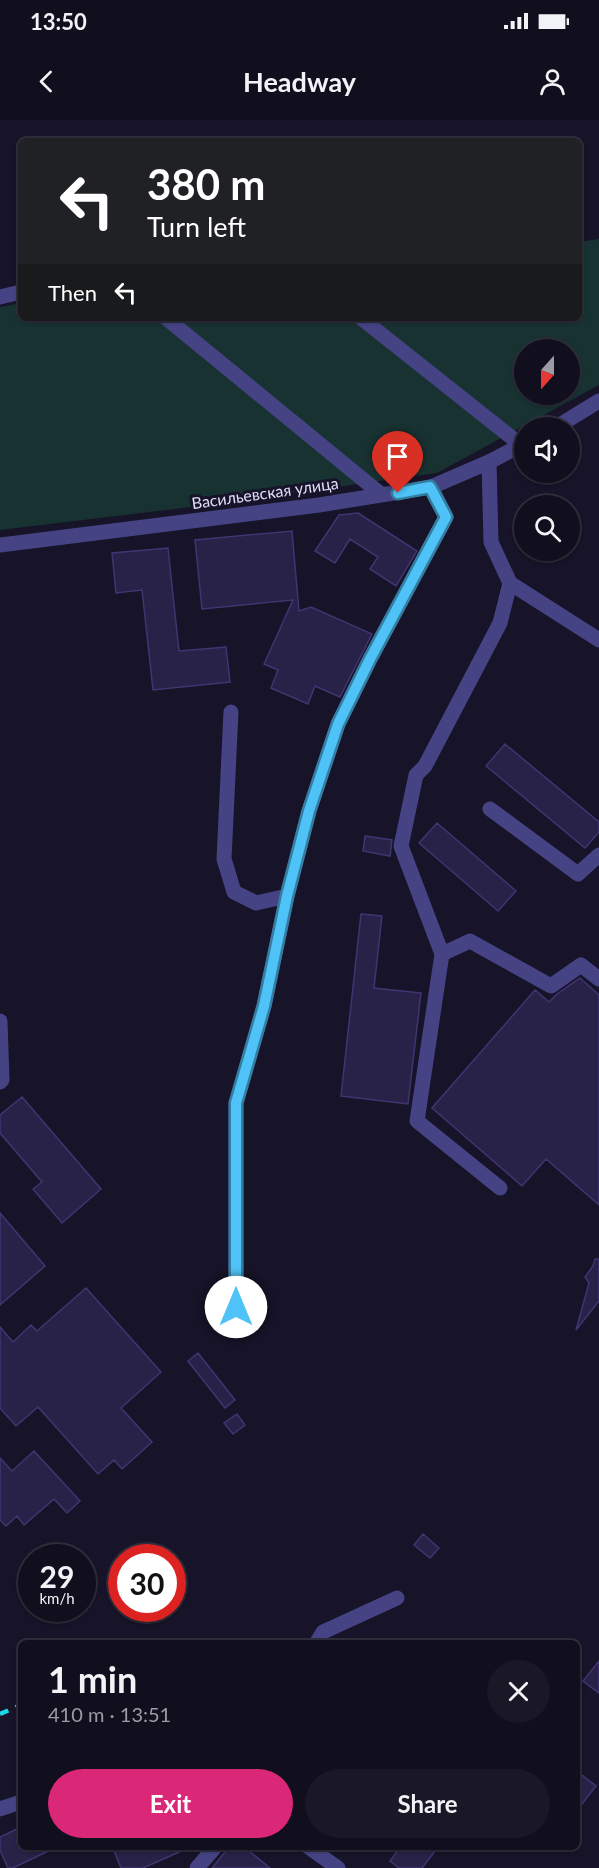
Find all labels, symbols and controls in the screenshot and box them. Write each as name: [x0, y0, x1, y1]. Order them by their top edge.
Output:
text: 13:50: [30, 8, 87, 35]
icon: back: [30, 65, 63, 98]
text: Headway: [243, 65, 356, 98]
icon: person: [536, 65, 569, 98]
text: 380 m: [147, 159, 265, 209]
icon: left: [48, 162, 126, 240]
text: Turn left: [147, 210, 246, 243]
icon: left: [109, 276, 142, 309]
text: Then: [48, 279, 97, 306]
north arrow: [514, 339, 580, 405]
map controls: [514, 339, 580, 561]
button: sound: [514, 417, 580, 483]
pin: [372, 431, 423, 493]
icon: arrive: [381, 440, 414, 473]
street label: Васильевская улица: [190, 473, 340, 512]
button: search: [514, 495, 580, 561]
position arrow: [204, 1275, 268, 1339]
speed limit sign: 30: [108, 1544, 186, 1622]
text: 29: [40, 1558, 74, 1594]
text: km/h: [39, 1589, 75, 1607]
text: 1 min: [48, 1657, 137, 1701]
button: close: [487, 1660, 550, 1723]
text: 410 m · 13:51: [48, 1702, 171, 1726]
button: Exit: [48, 1769, 293, 1838]
button: Share: [305, 1769, 550, 1838]

